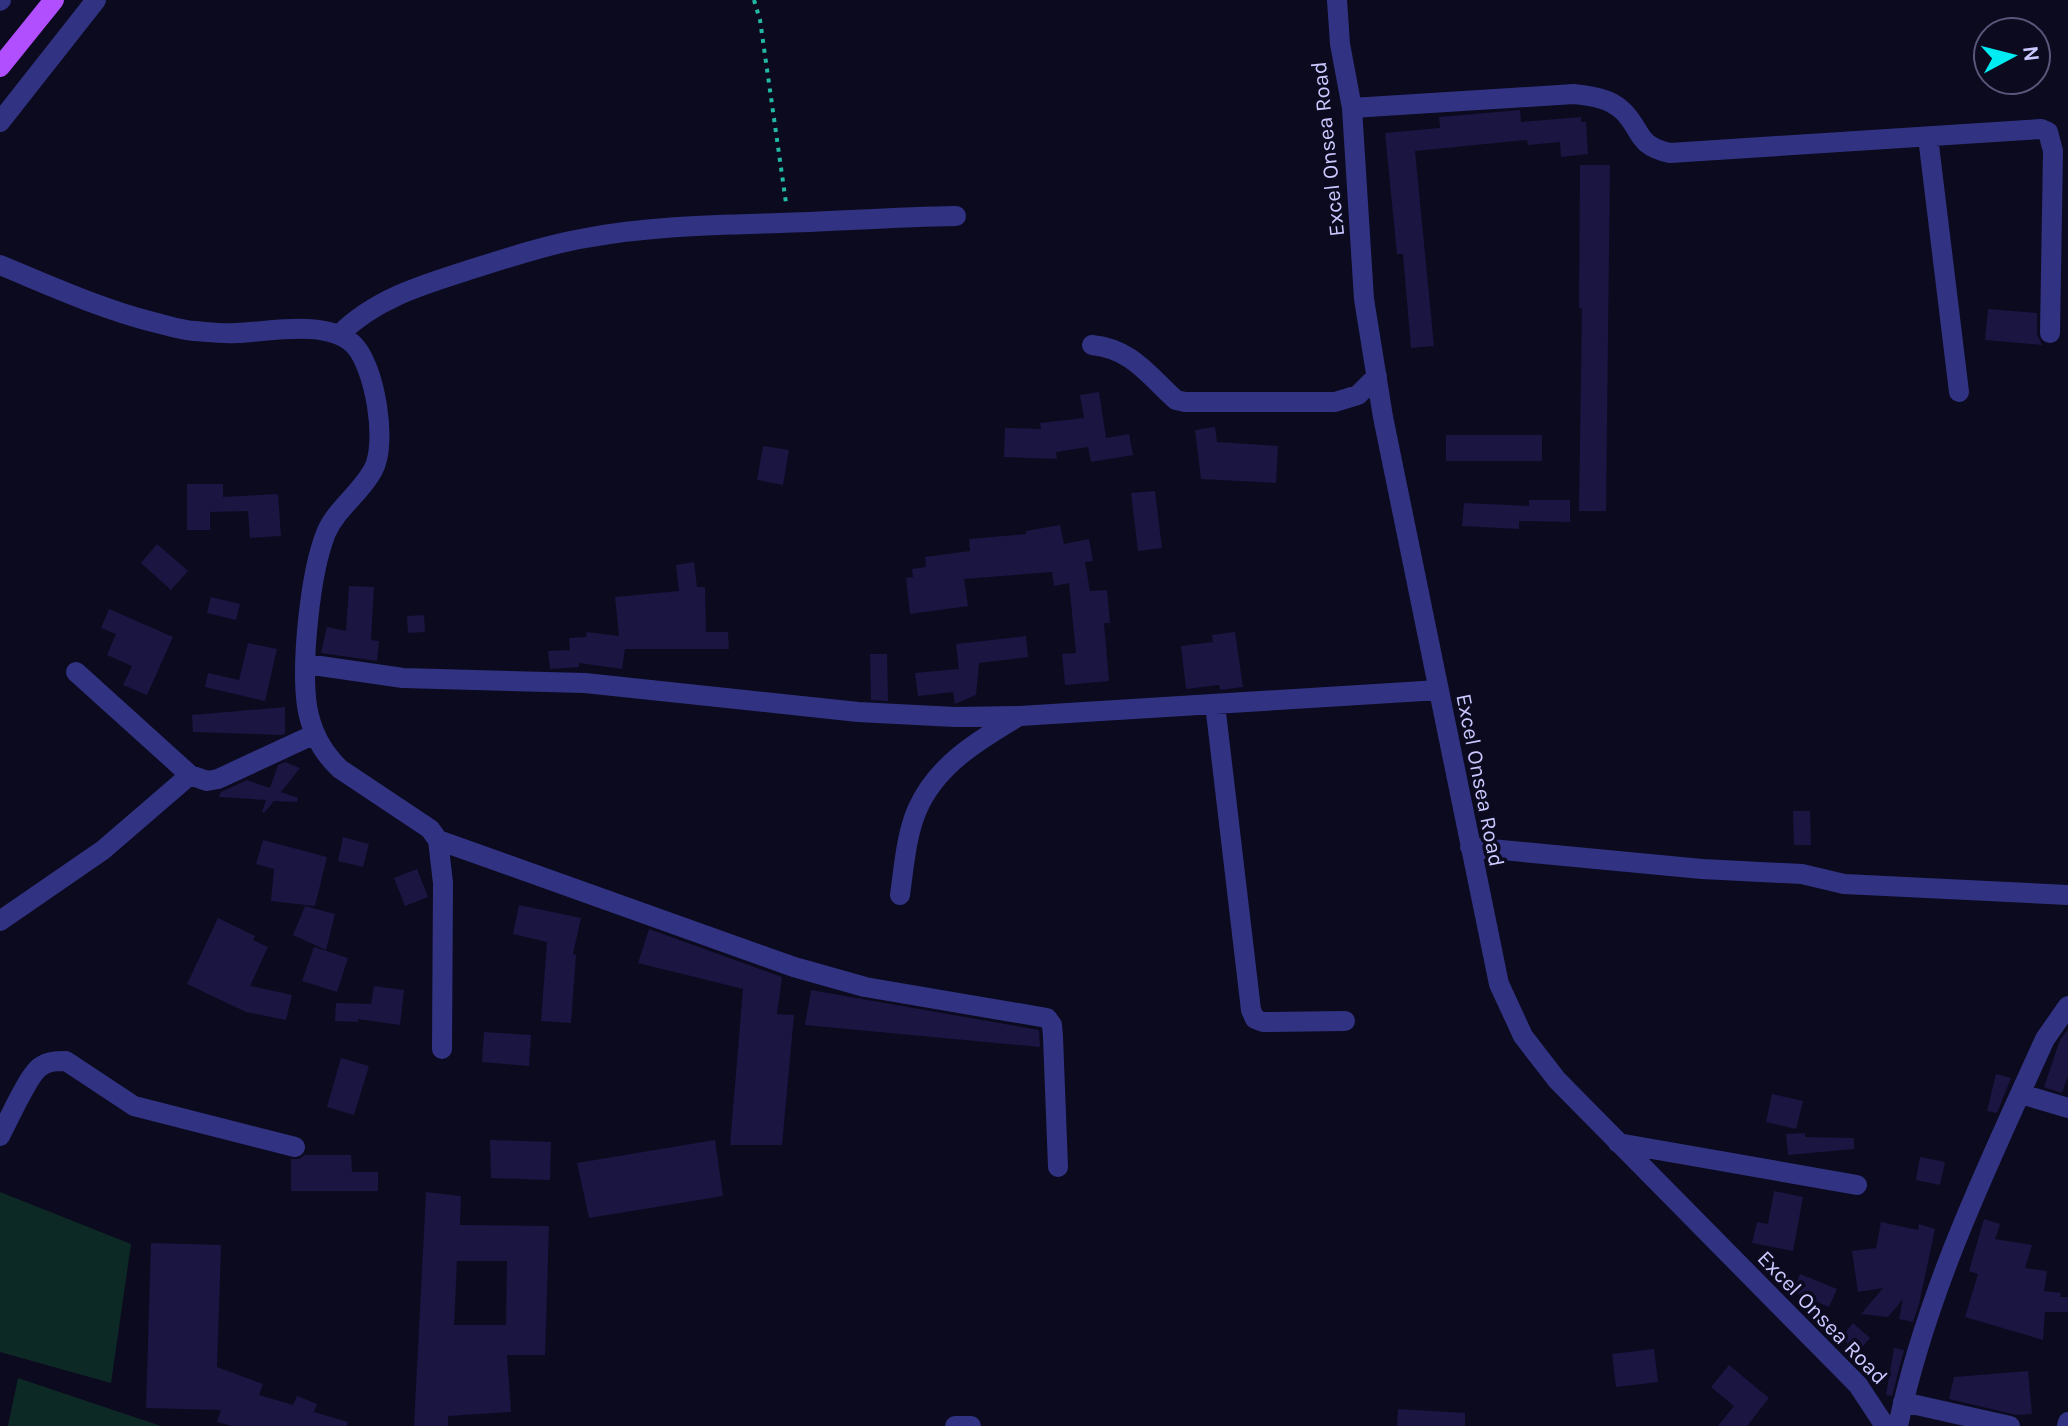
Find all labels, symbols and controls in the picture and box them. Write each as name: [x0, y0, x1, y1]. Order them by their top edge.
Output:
north arrow: [1972, 16, 2052, 96]
text: N: [2017, 44, 2045, 63]
street label: Excel Onsea Road: [1306, 60, 1350, 238]
street label: Excel Onsea Road: [1450, 691, 1510, 869]
street label: Excel Onsea Road: [1752, 1245, 1893, 1390]

